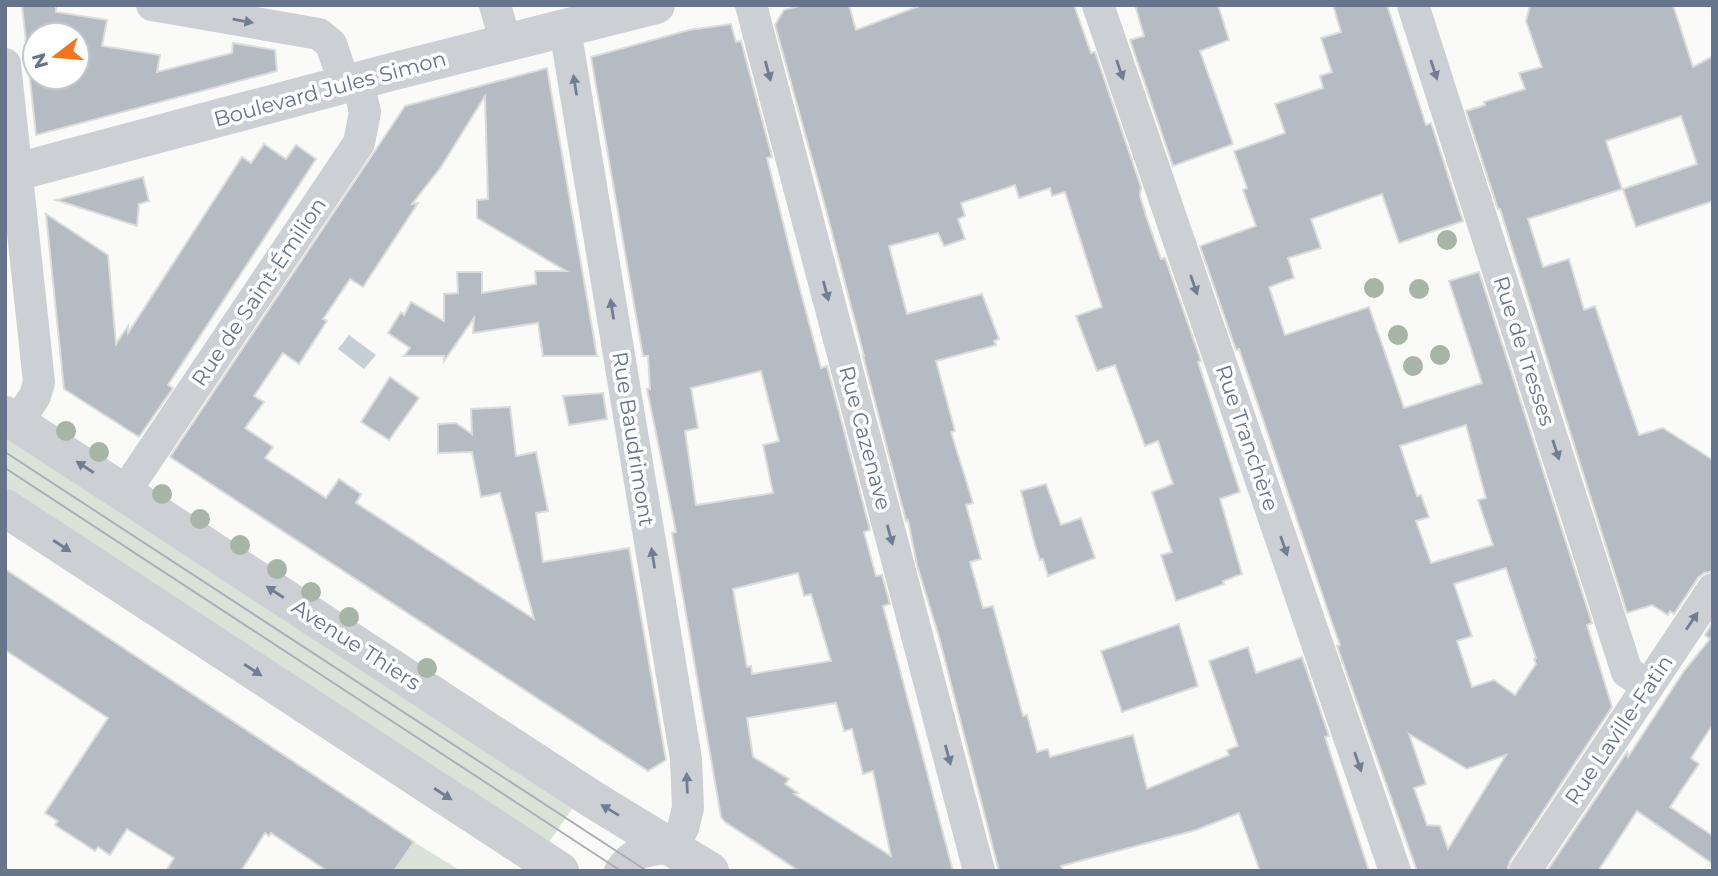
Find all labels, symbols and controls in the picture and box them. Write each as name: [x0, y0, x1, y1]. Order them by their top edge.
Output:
one-way arrow: [232, 16, 254, 27]
north arrow: [21, 21, 91, 91]
street label: Boulevard Jules Simon: [211, 45, 449, 132]
text: N: [27, 50, 53, 71]
one-way arrow: [1115, 59, 1126, 80]
one-way arrow: [1429, 60, 1440, 81]
one-way arrow: [764, 61, 774, 82]
one-way arrow: [569, 74, 580, 96]
street label: Rue de Saint-Émilion: [186, 193, 331, 391]
street label: Rue de Tresses: [1488, 273, 1560, 429]
one-way arrow: [1189, 275, 1200, 296]
one-way arrow: [821, 280, 832, 302]
one-way arrow: [606, 298, 617, 320]
street label: Rue Baudrimont: [607, 350, 660, 528]
street label: Rue Tranchère: [1211, 362, 1284, 514]
street label: Rue Cazenave: [834, 363, 897, 513]
one-way arrow: [1551, 440, 1562, 461]
one-way arrow: [75, 461, 95, 474]
one-way arrow: [886, 525, 896, 546]
one-way arrow: [1279, 536, 1290, 557]
one-way arrow: [53, 539, 72, 552]
one-way arrow: [647, 547, 658, 569]
one-way arrow: [266, 586, 285, 599]
street label: Avenue Thiers: [287, 594, 425, 695]
one-way arrow: [1685, 611, 1698, 630]
street label: Rue Laville-Fatin: [1559, 650, 1678, 809]
one-way arrow: [244, 663, 262, 677]
one-way arrow: [944, 745, 954, 766]
one-way arrow: [1353, 751, 1364, 772]
one-way arrow: [681, 771, 693, 793]
one-way arrow: [434, 788, 453, 801]
one-way arrow: [600, 803, 619, 816]

